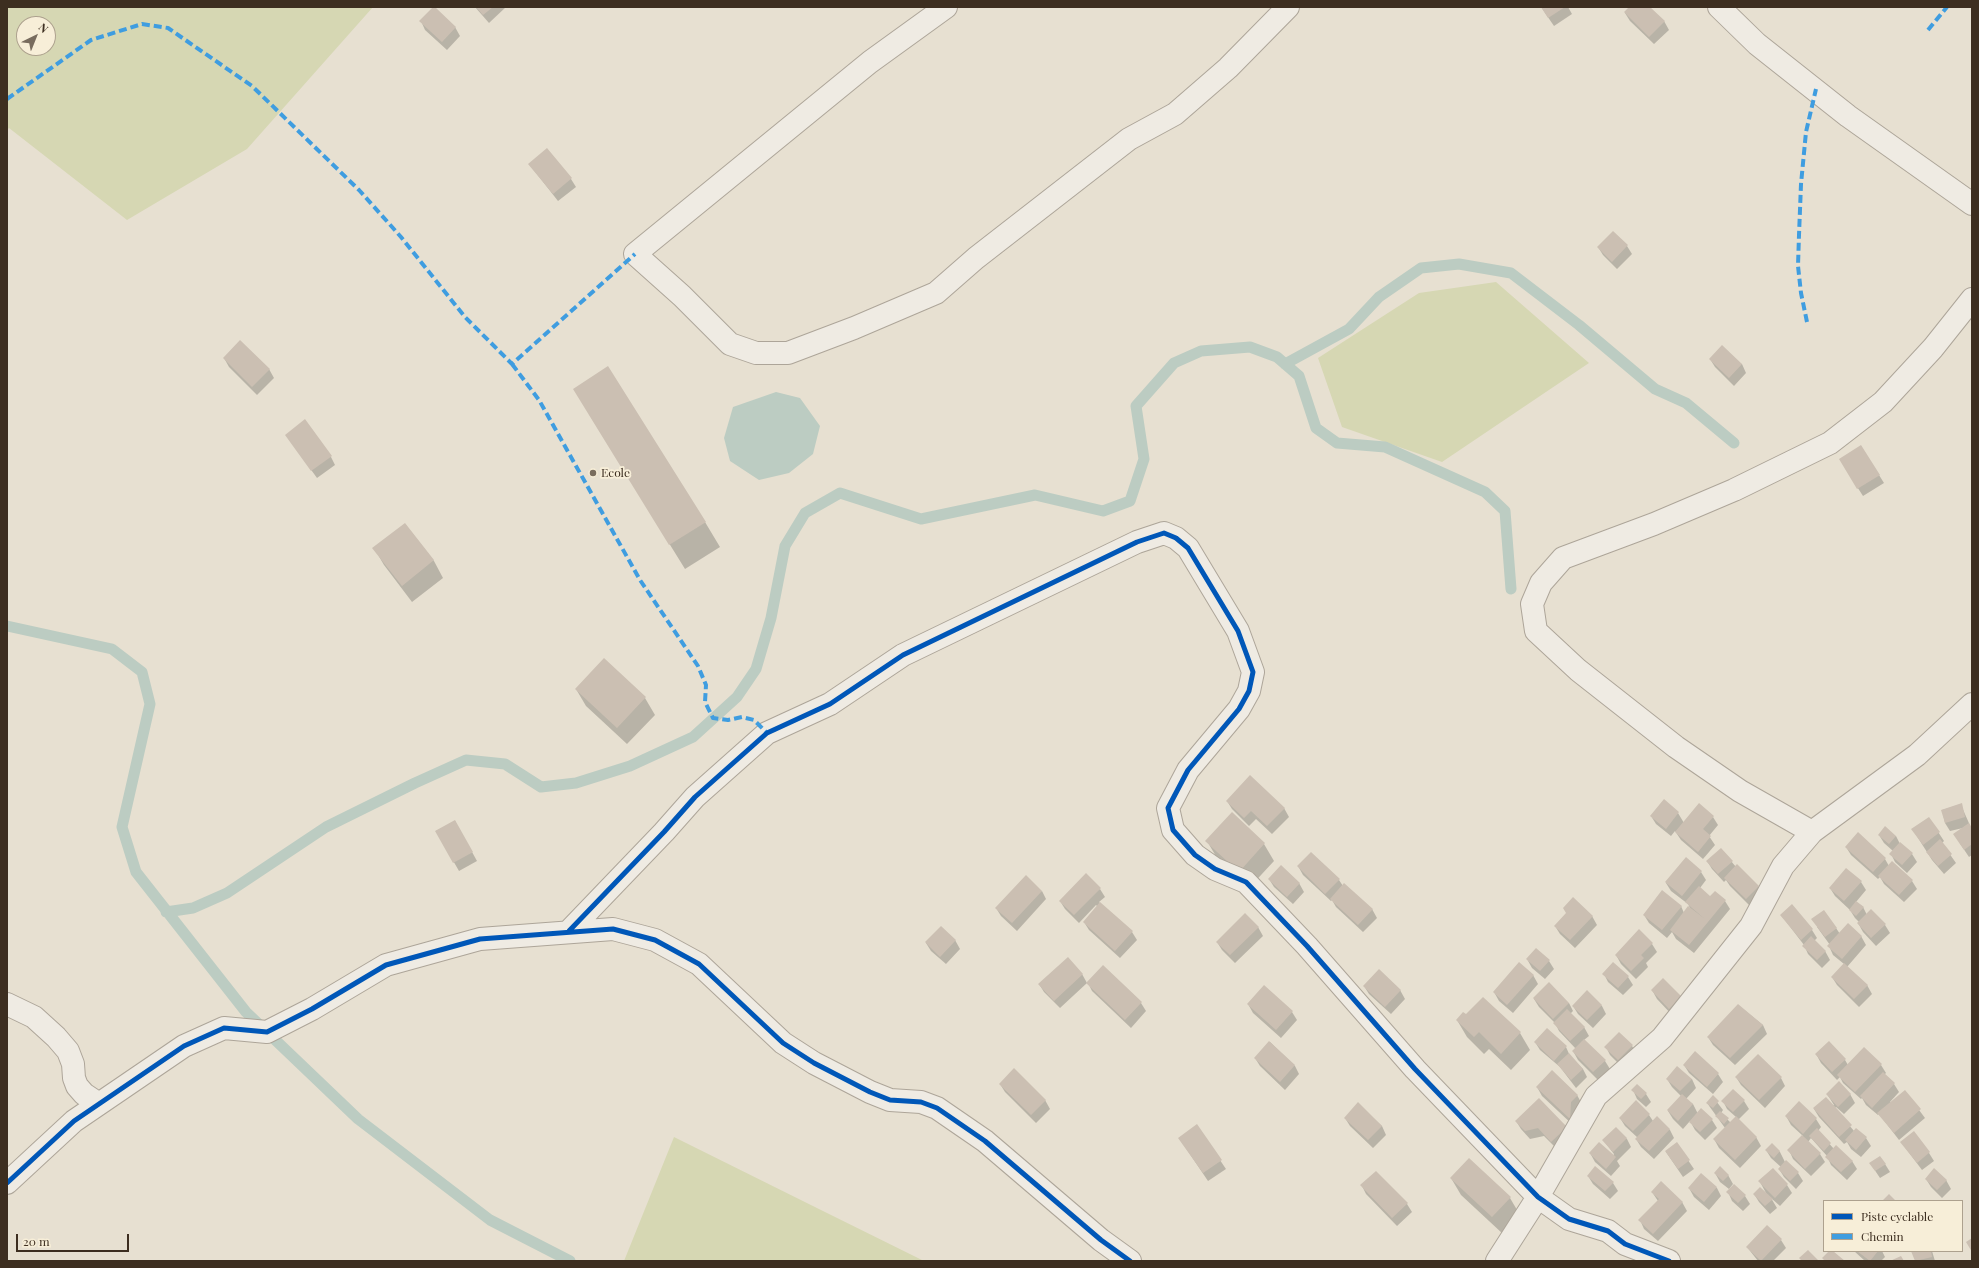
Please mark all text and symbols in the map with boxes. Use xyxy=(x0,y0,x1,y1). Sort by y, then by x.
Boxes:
north arrow xyxy=(16,16,56,56)
text: N xyxy=(36,19,52,36)
place label: Ecole xyxy=(601,466,630,480)
marker: Ecole xyxy=(588,468,598,478)
legend xyxy=(1823,1200,1963,1252)
text: Piste cyclable xyxy=(1861,1208,1933,1224)
scale bar xyxy=(18,1226,131,1252)
text: Chemin xyxy=(1861,1228,1904,1244)
text: 20 m xyxy=(23,1233,50,1249)

